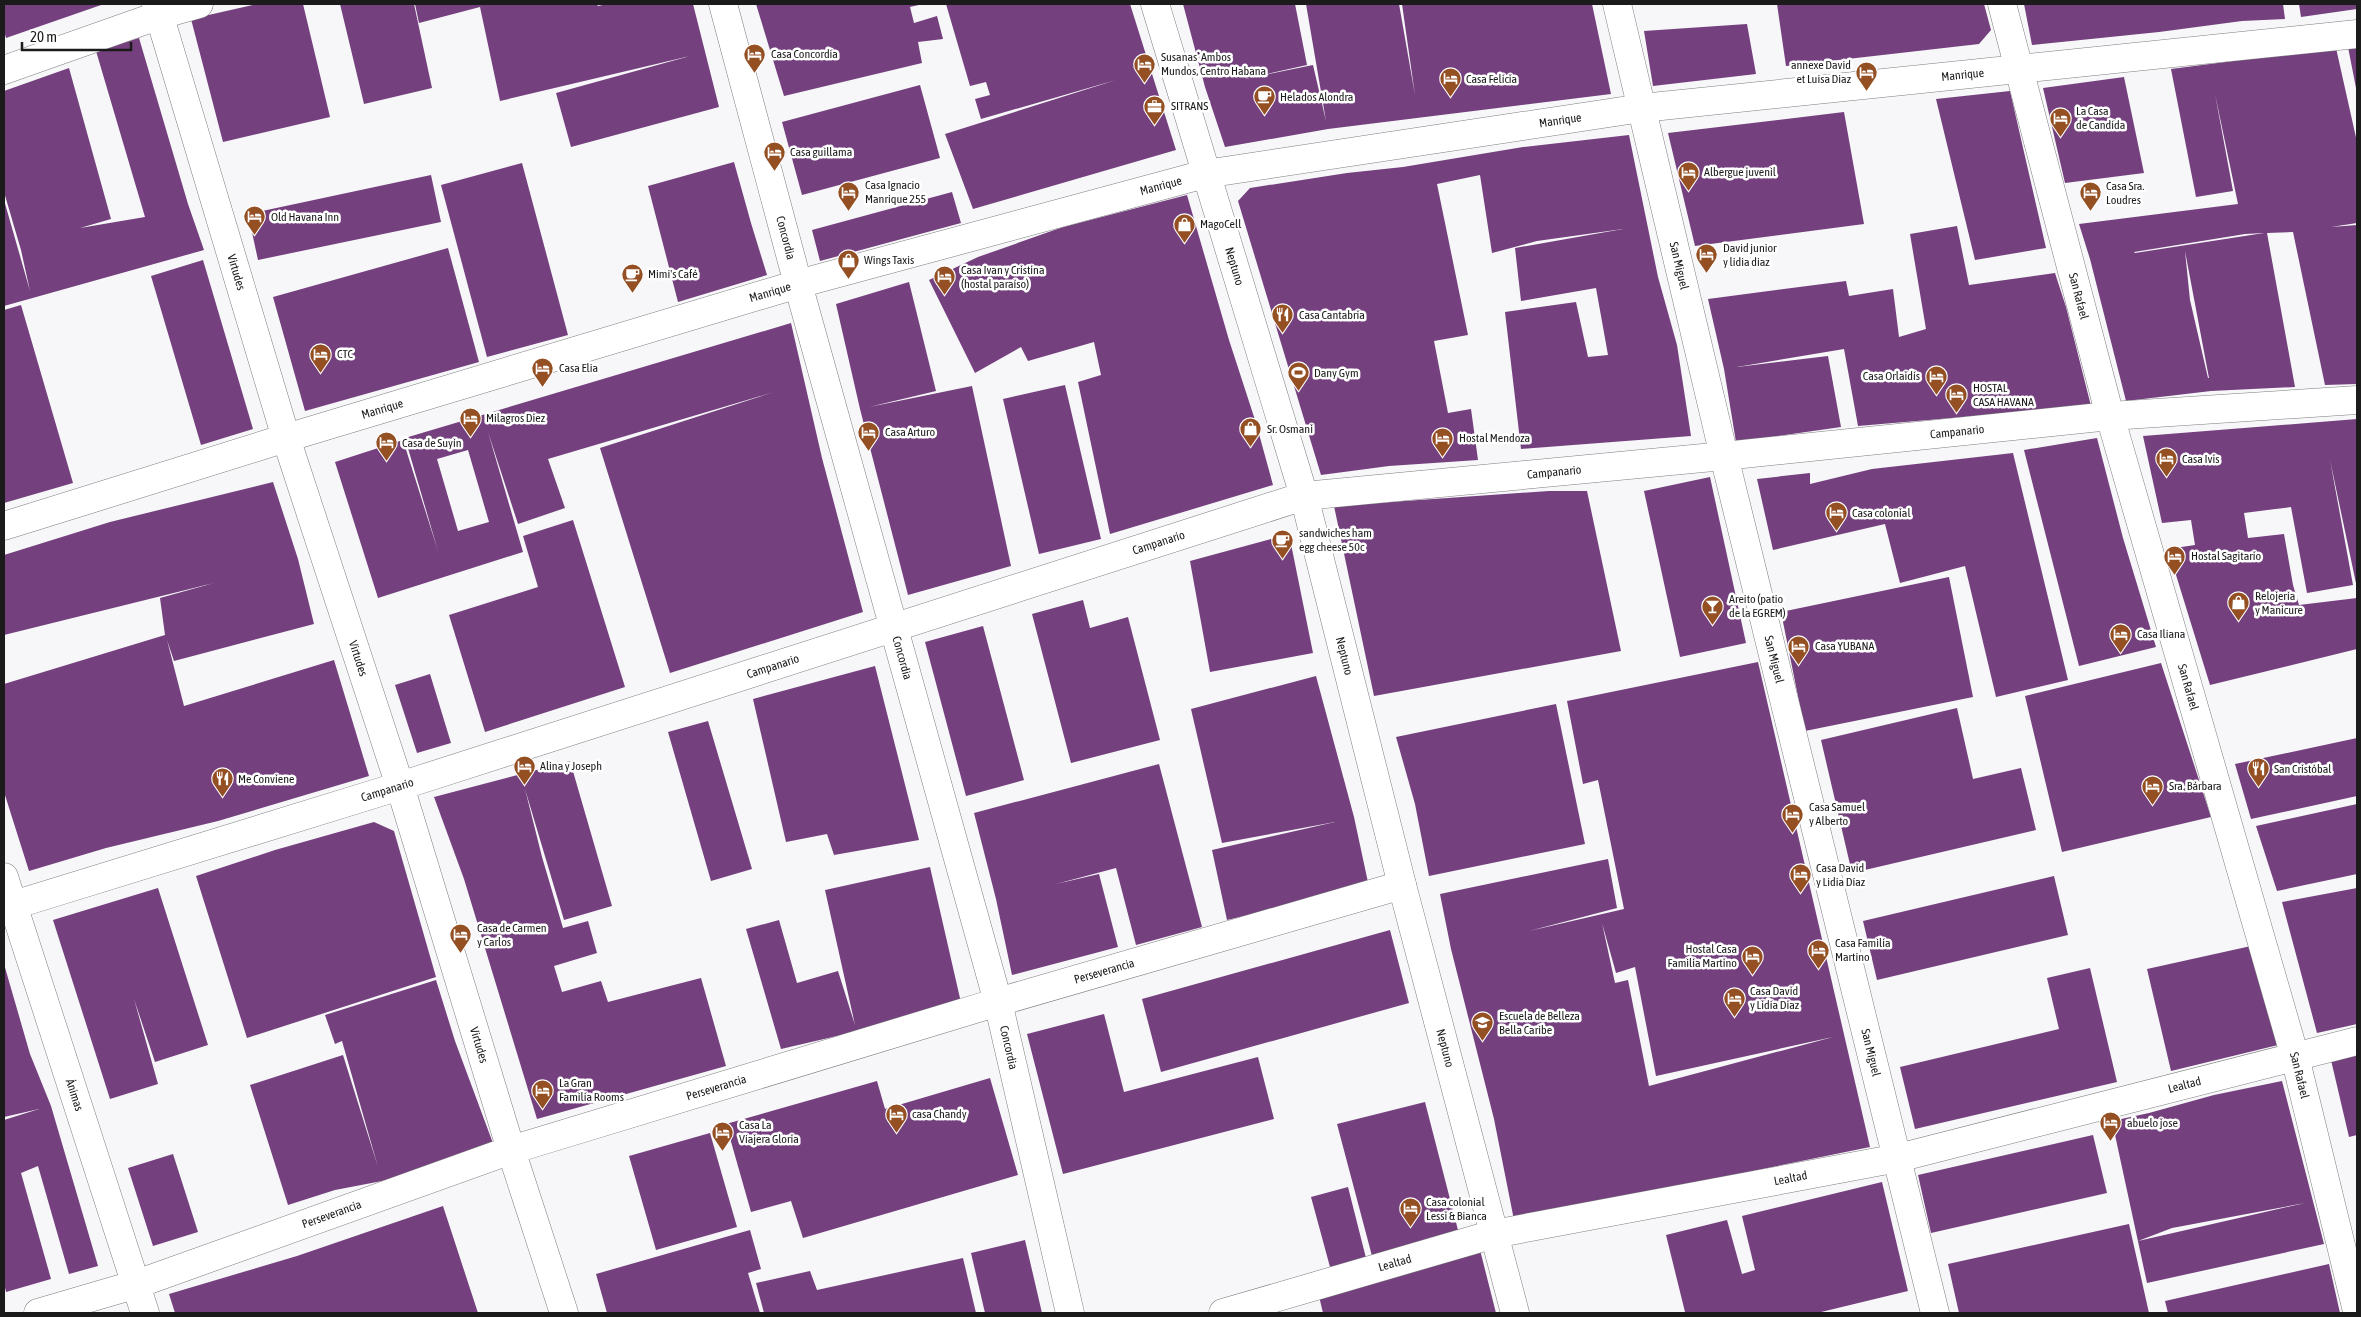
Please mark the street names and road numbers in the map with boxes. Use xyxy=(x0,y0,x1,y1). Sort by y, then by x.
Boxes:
street label: Manrique xyxy=(1941,66,1985,84)
street label: Manrique xyxy=(1538,110,1582,130)
street label: Manrique xyxy=(1138,174,1183,198)
street label: Concordia xyxy=(773,214,798,261)
street label: San Miguel xyxy=(1667,241,1692,292)
street label: Neptuno xyxy=(1222,246,1247,287)
street label: Virtudes xyxy=(224,253,248,292)
street label: San Rafael xyxy=(2066,271,2092,322)
street label: Manrique xyxy=(748,280,793,305)
street label: Manrique xyxy=(360,396,405,422)
street label: Campanario xyxy=(1929,422,1985,442)
street label: Campanario xyxy=(1526,463,1582,482)
street label: Campanario xyxy=(1131,528,1187,558)
street label: San Miguel xyxy=(1761,634,1787,685)
street label: Concordia xyxy=(889,635,915,681)
street label: Neptuno xyxy=(1333,635,1356,677)
street label: Virtudes xyxy=(346,639,371,678)
street label: Campanario xyxy=(745,651,801,681)
street label: San Rafael xyxy=(2175,662,2202,712)
street label: Campanario xyxy=(359,775,416,805)
street label: Perseverancia xyxy=(1072,956,1136,987)
street label: Concordia xyxy=(997,1024,1020,1071)
street label: Virtudes xyxy=(467,1025,491,1065)
street label: San Miguel xyxy=(1858,1027,1884,1079)
street label: Neptuno xyxy=(1433,1028,1457,1069)
street label: San Rafael xyxy=(2287,1051,2312,1101)
street label: Perseverancia xyxy=(685,1072,748,1103)
street label: Lealtad xyxy=(2166,1074,2203,1096)
street label: Ánimas xyxy=(63,1077,86,1113)
street label: Lealtad xyxy=(1773,1168,1808,1188)
street label: Perseverancia xyxy=(300,1197,363,1231)
street label: Lealtad xyxy=(1377,1251,1413,1274)

